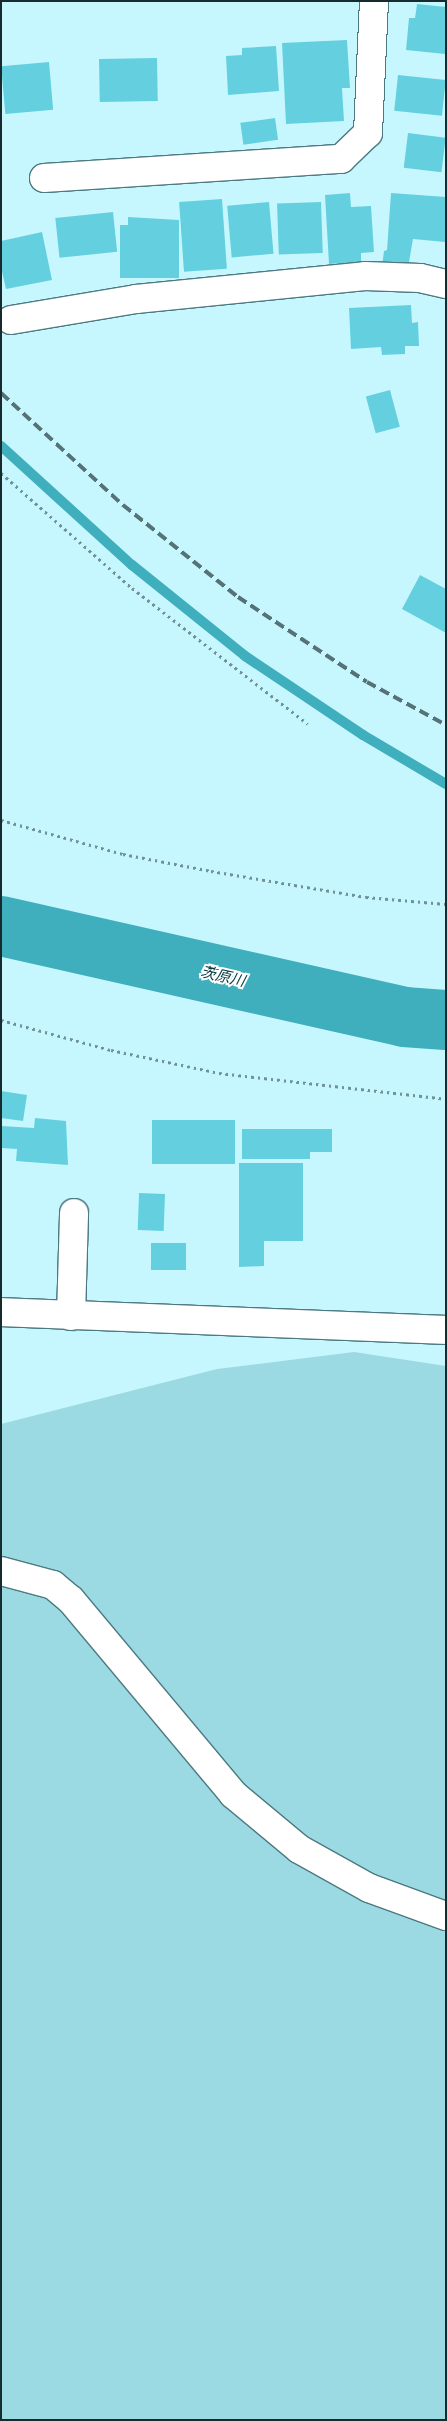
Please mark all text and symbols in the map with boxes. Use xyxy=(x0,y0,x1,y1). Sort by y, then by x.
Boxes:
water label: 茨原川 xyxy=(199,962,247,990)

